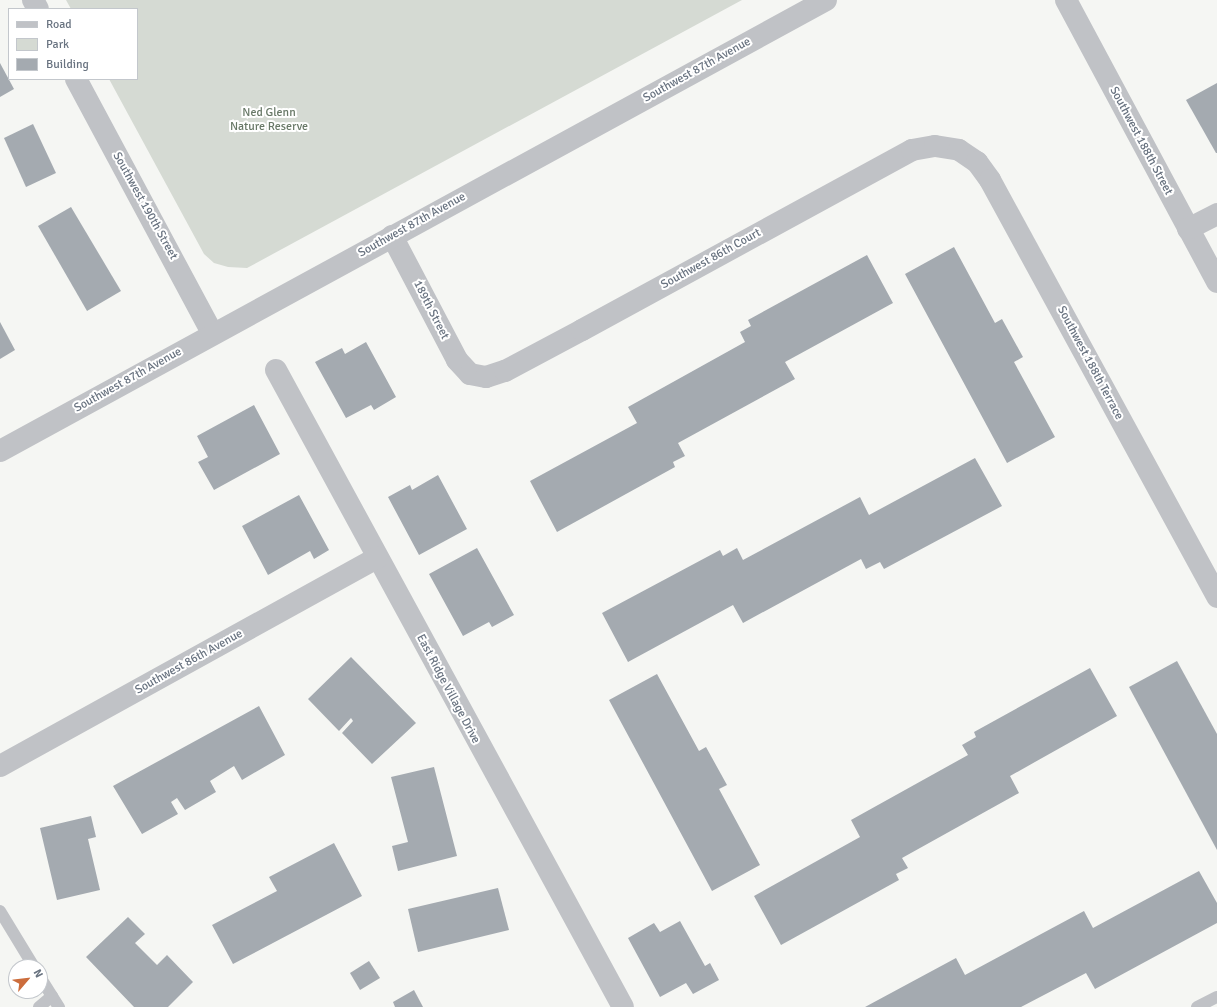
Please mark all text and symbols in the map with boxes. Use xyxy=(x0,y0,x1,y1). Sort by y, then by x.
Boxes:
legend xyxy=(8,8,138,80)
text: Road xyxy=(46,17,72,32)
street label: Southwest 87th Avenue xyxy=(641,34,753,106)
text: Park xyxy=(46,37,69,52)
text: Building xyxy=(46,57,89,72)
street label: Southwest 188th Street xyxy=(1106,84,1176,198)
park label: Ned Glenn Nature Reserve xyxy=(230,106,308,134)
street label: Southwest 190th Street xyxy=(109,150,181,262)
street label: Southwest 87th Avenue xyxy=(356,189,468,261)
street label: Southwest 86th Court xyxy=(659,226,763,292)
street label: 189th Street xyxy=(410,278,452,342)
street label: Southwest 188th Terrace xyxy=(1054,304,1126,422)
street label: Southwest 87th Avenue xyxy=(72,344,184,416)
street label: Southwest 86th Avenue xyxy=(133,626,245,698)
street label: East Ridge Village Drive xyxy=(413,632,483,746)
north arrow xyxy=(8,959,48,999)
text: N xyxy=(31,967,46,980)

